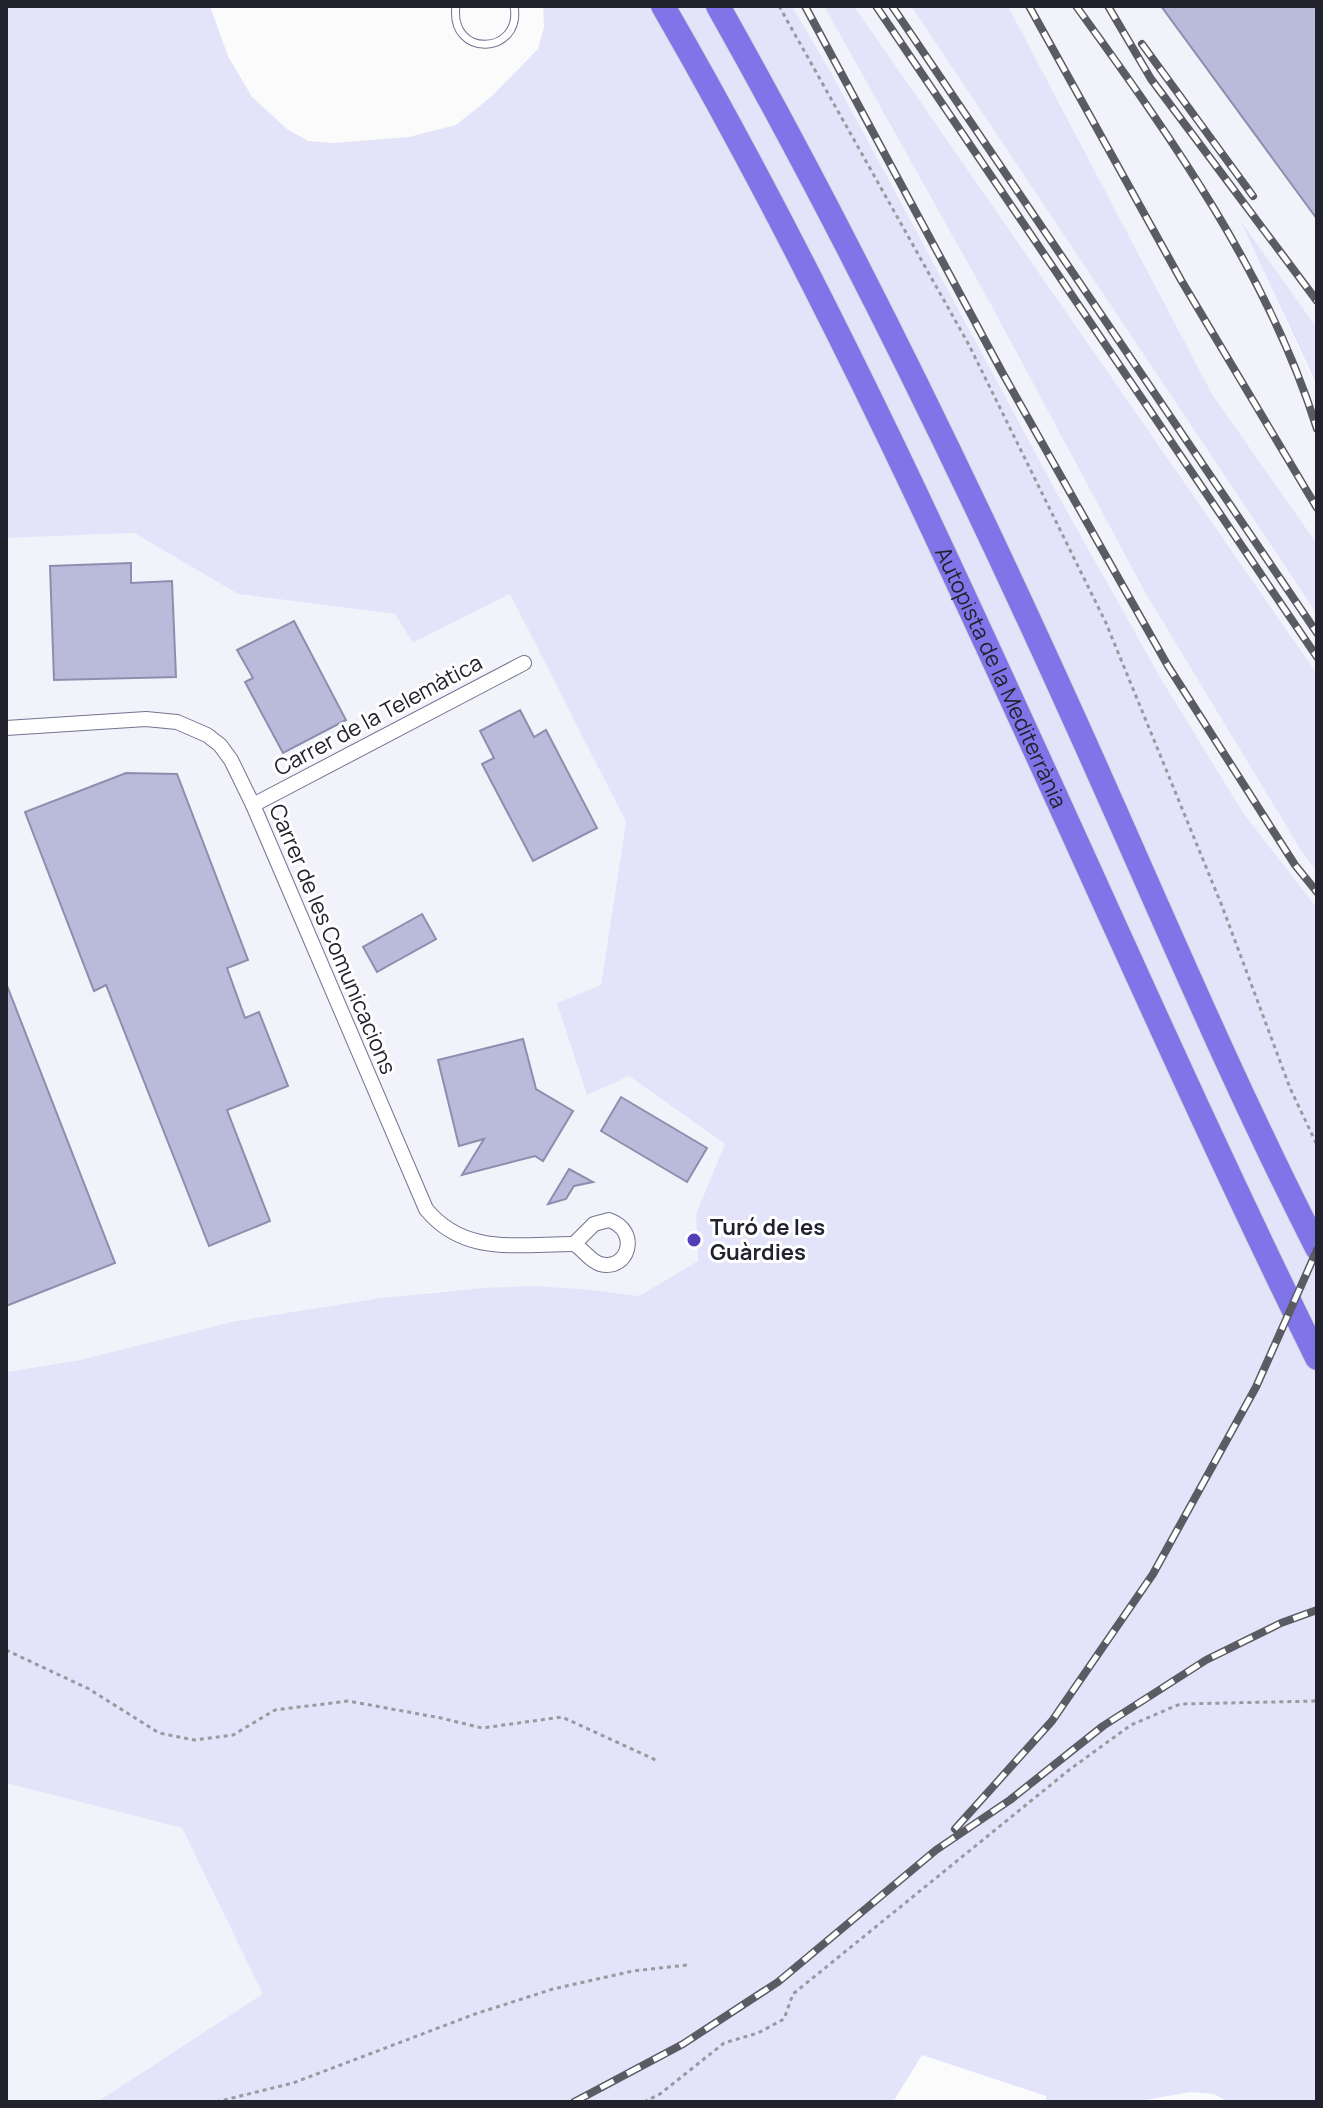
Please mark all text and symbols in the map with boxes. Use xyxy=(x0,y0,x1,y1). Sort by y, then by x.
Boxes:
street label: Autopista de la Mediterrània xyxy=(928,542,1074,813)
street label: Carrer de la Telemàtica xyxy=(269,647,487,783)
street label: Carrer de les Comunicacions xyxy=(262,799,404,1079)
place label: Turó de les Guàrdies xyxy=(710,1212,825,1267)
marker: Turó de les Guàrdies xyxy=(685,1231,703,1249)

